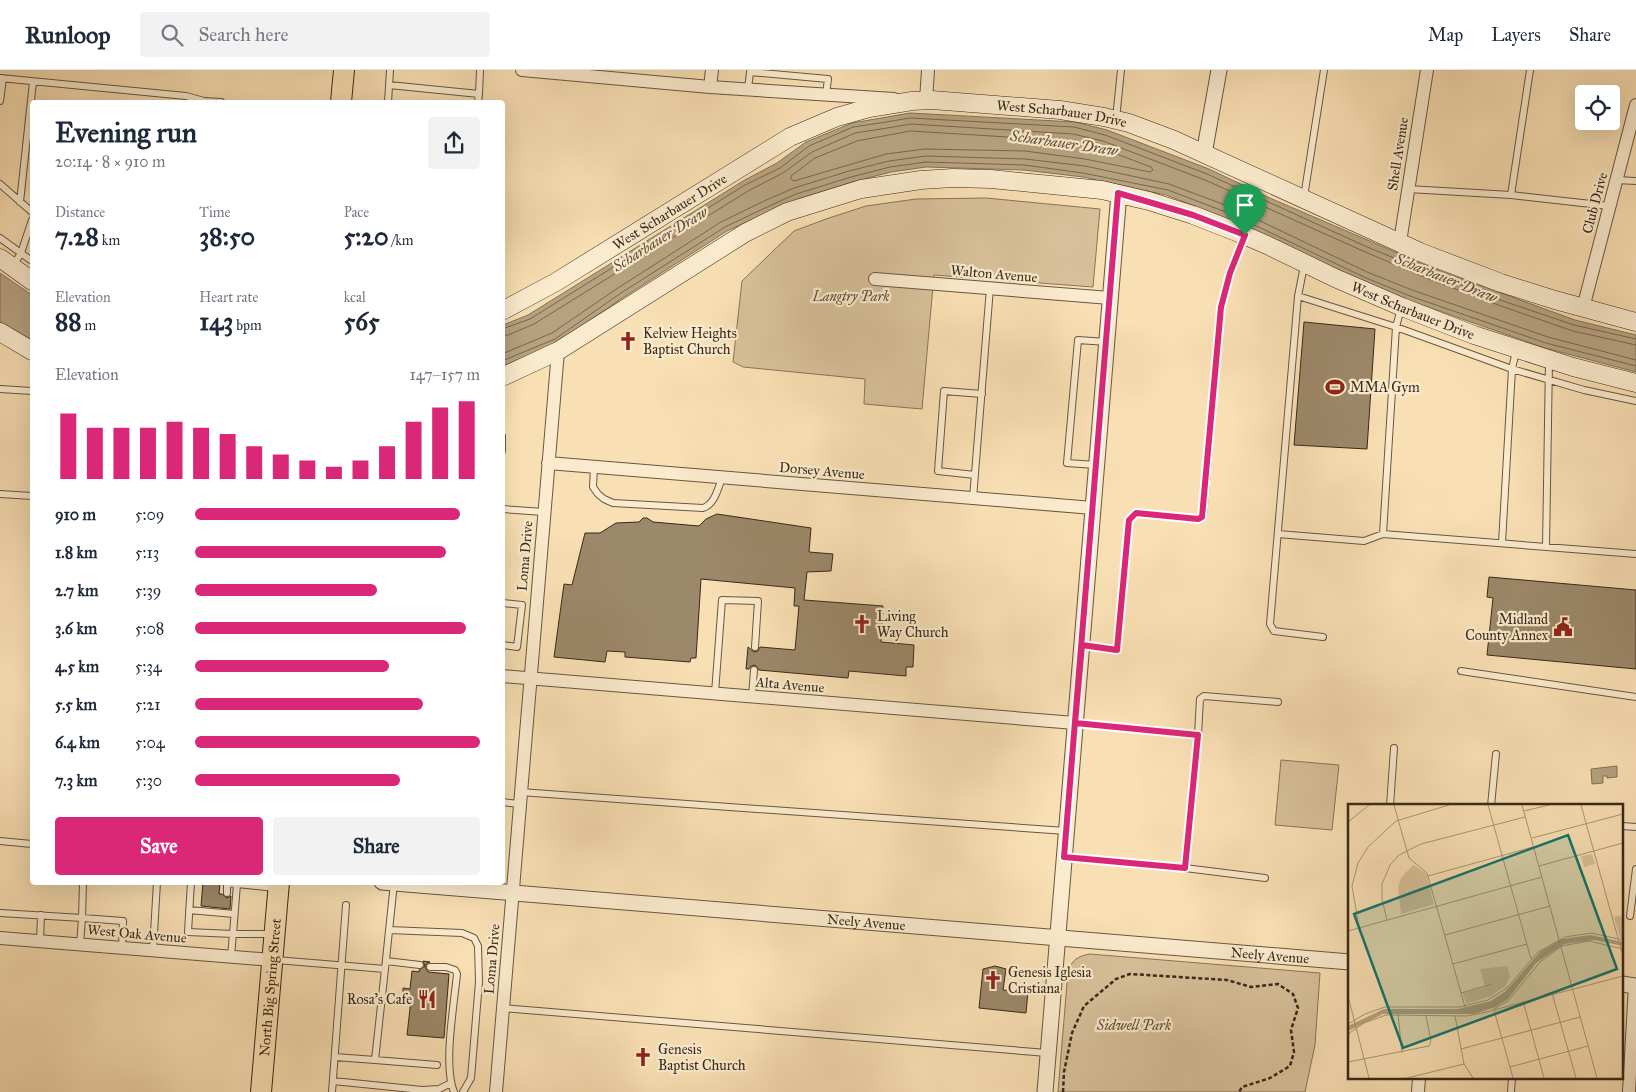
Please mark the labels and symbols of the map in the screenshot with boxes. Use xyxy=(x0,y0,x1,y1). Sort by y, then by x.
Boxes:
street label: West Scharbauer Drive xyxy=(996,97,1129,131)
street label: Shell Avenue xyxy=(1384,116,1412,192)
water label: Scharbauer Draw xyxy=(1008,126,1120,160)
street label: West Scharbauer Drive xyxy=(609,170,730,253)
street label: Club Drive xyxy=(1579,170,1611,236)
pin xyxy=(1224,184,1266,235)
water label: Scharbauer Draw xyxy=(608,202,712,276)
water label: Scharbauer Draw xyxy=(1391,249,1501,307)
street label: Walton Avenue xyxy=(950,262,1038,286)
street label: West Scharbauer Drive xyxy=(1349,278,1477,343)
park label: Langtry Park xyxy=(811,288,890,305)
place label: Kelview Heights Baptist Church xyxy=(643,325,737,358)
church icon: Kelview Heights Baptist Church xyxy=(617,330,639,352)
sports icon: MMA Gym xyxy=(1324,376,1346,398)
place label: MMA Gym xyxy=(1350,379,1420,396)
street label: Dorsey Avenue xyxy=(778,459,866,483)
street label: Loma Drive xyxy=(513,520,537,592)
place label: Living Way Church xyxy=(877,608,949,641)
place label: Midland County Annex xyxy=(1465,611,1549,644)
church icon: Living Way Church xyxy=(851,613,873,635)
public building icon: Midland County Annex xyxy=(1552,616,1574,638)
street label: Alta Avenue xyxy=(754,673,825,696)
inset map xyxy=(1348,804,1624,1080)
street label: Neely Avenue xyxy=(827,910,906,934)
street label: North Big Spring Street xyxy=(256,918,284,1057)
street label: West Oak Avenue xyxy=(87,921,188,947)
street label: Loma Drive xyxy=(480,923,504,995)
street label: Neely Avenue xyxy=(1230,944,1310,967)
place label: Genesis Iglesia Cristiana xyxy=(1008,964,1091,997)
church icon: Genesis Iglesia Cristiana xyxy=(982,969,1004,991)
restaurant icon: Rosa's Cafe xyxy=(416,988,438,1010)
place label: Rosa's Cafe xyxy=(347,991,412,1008)
park label: Sidwell Park xyxy=(1096,1017,1172,1034)
place label: Genesis Baptist Church xyxy=(658,1041,746,1074)
church icon: Genesis Baptist Church xyxy=(632,1046,654,1068)

